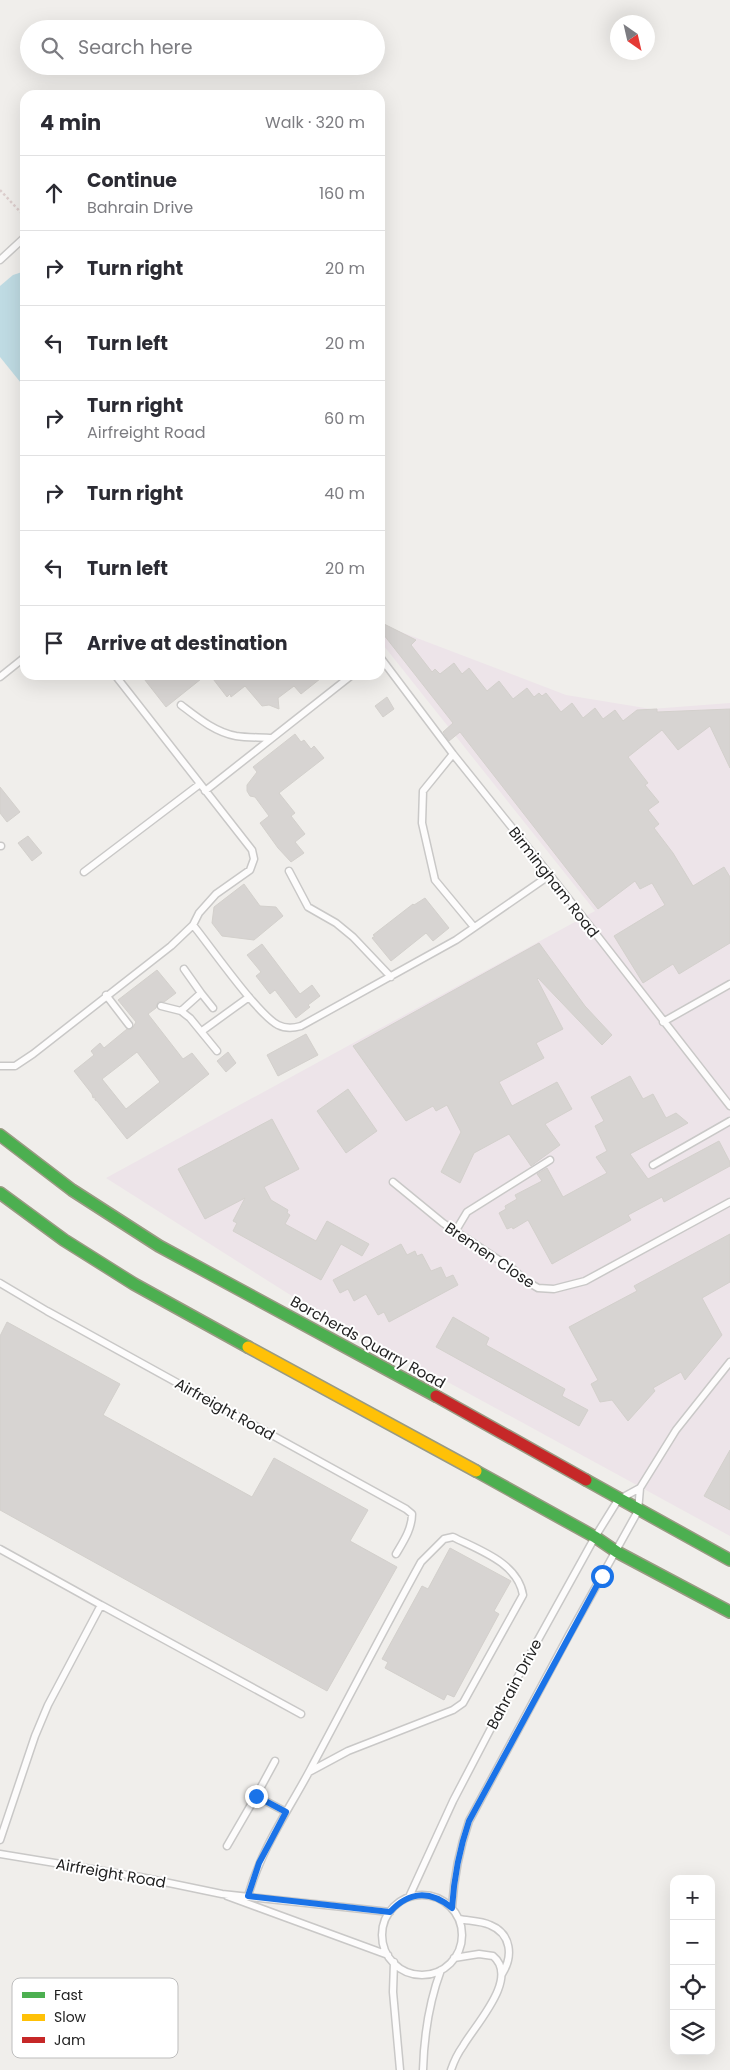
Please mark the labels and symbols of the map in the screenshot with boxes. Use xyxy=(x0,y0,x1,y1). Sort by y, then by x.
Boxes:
north arrow xyxy=(610,15,655,60)
street label: Birmingham Road xyxy=(504,822,604,942)
street label: Bremen Close xyxy=(441,1217,539,1293)
street label: Borcherds Quarry Road xyxy=(287,1291,449,1393)
street label: Airfreight Road xyxy=(171,1373,279,1445)
route start xyxy=(591,1565,614,1588)
street label: Bahrain Drive xyxy=(481,1635,547,1733)
route end xyxy=(245,1785,268,1808)
street label: Airfreight Road xyxy=(54,1853,168,1893)
legend xyxy=(12,1978,178,2058)
text: Fast xyxy=(54,1985,83,2005)
text: Slow xyxy=(54,2007,87,2027)
text: Jam xyxy=(54,2030,85,2050)

